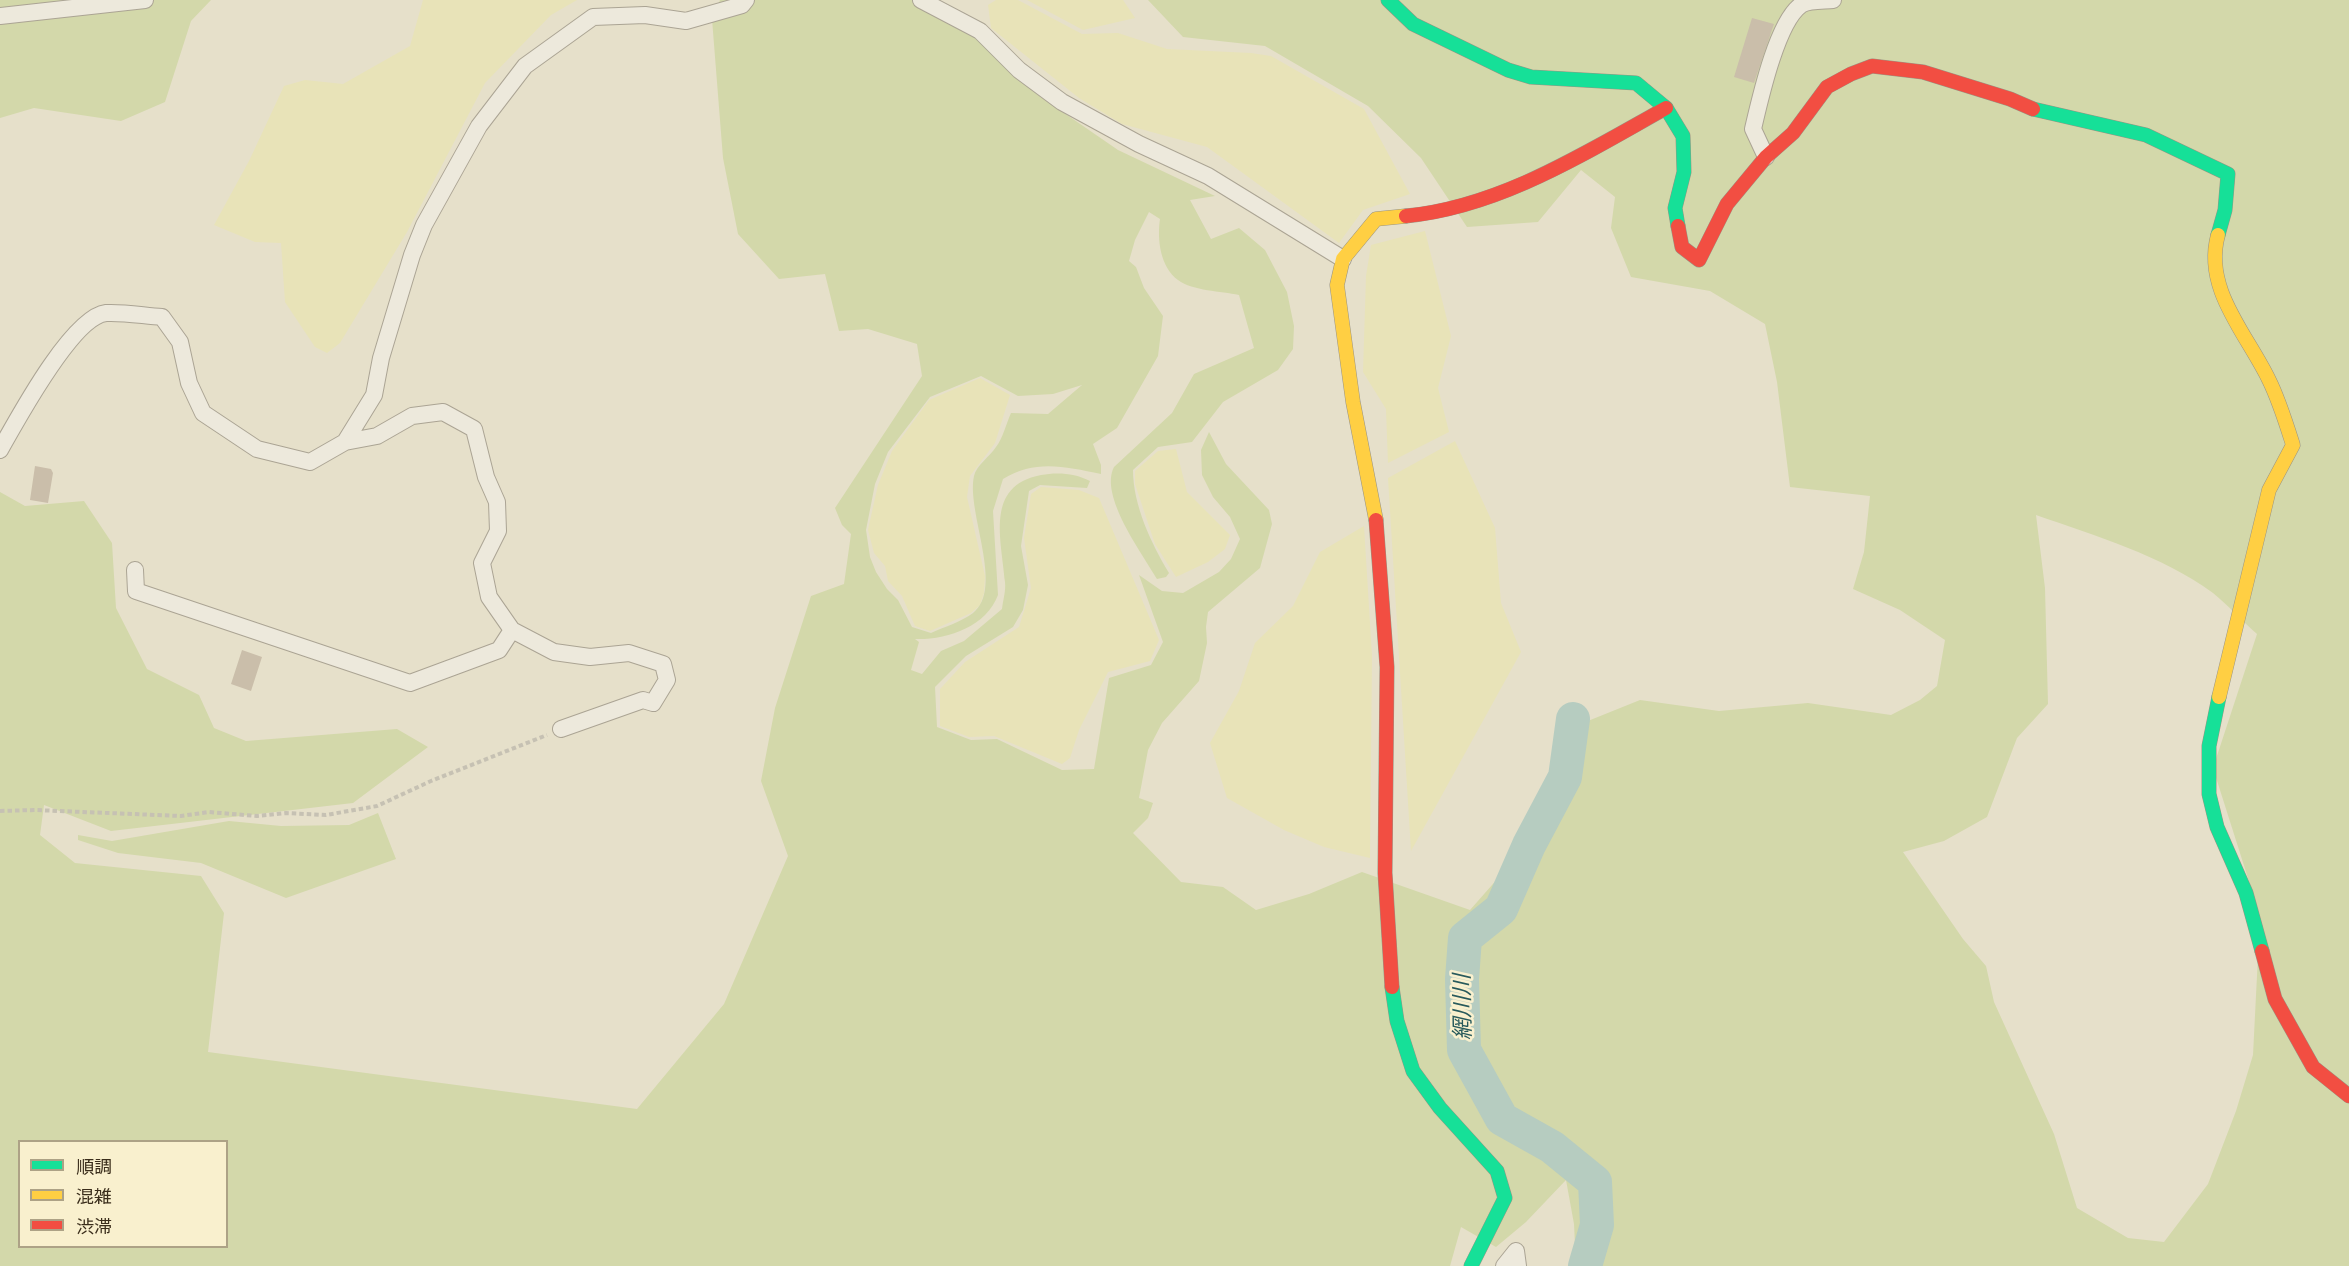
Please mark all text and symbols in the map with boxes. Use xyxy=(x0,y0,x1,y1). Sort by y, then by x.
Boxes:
water label: 網川川 xyxy=(1450,974,1478,1040)
legend xyxy=(18,1140,228,1248)
text: 順調 xyxy=(76,1154,112,1179)
text: 混雑 xyxy=(76,1184,112,1209)
text: 渋滞 xyxy=(76,1214,112,1239)

